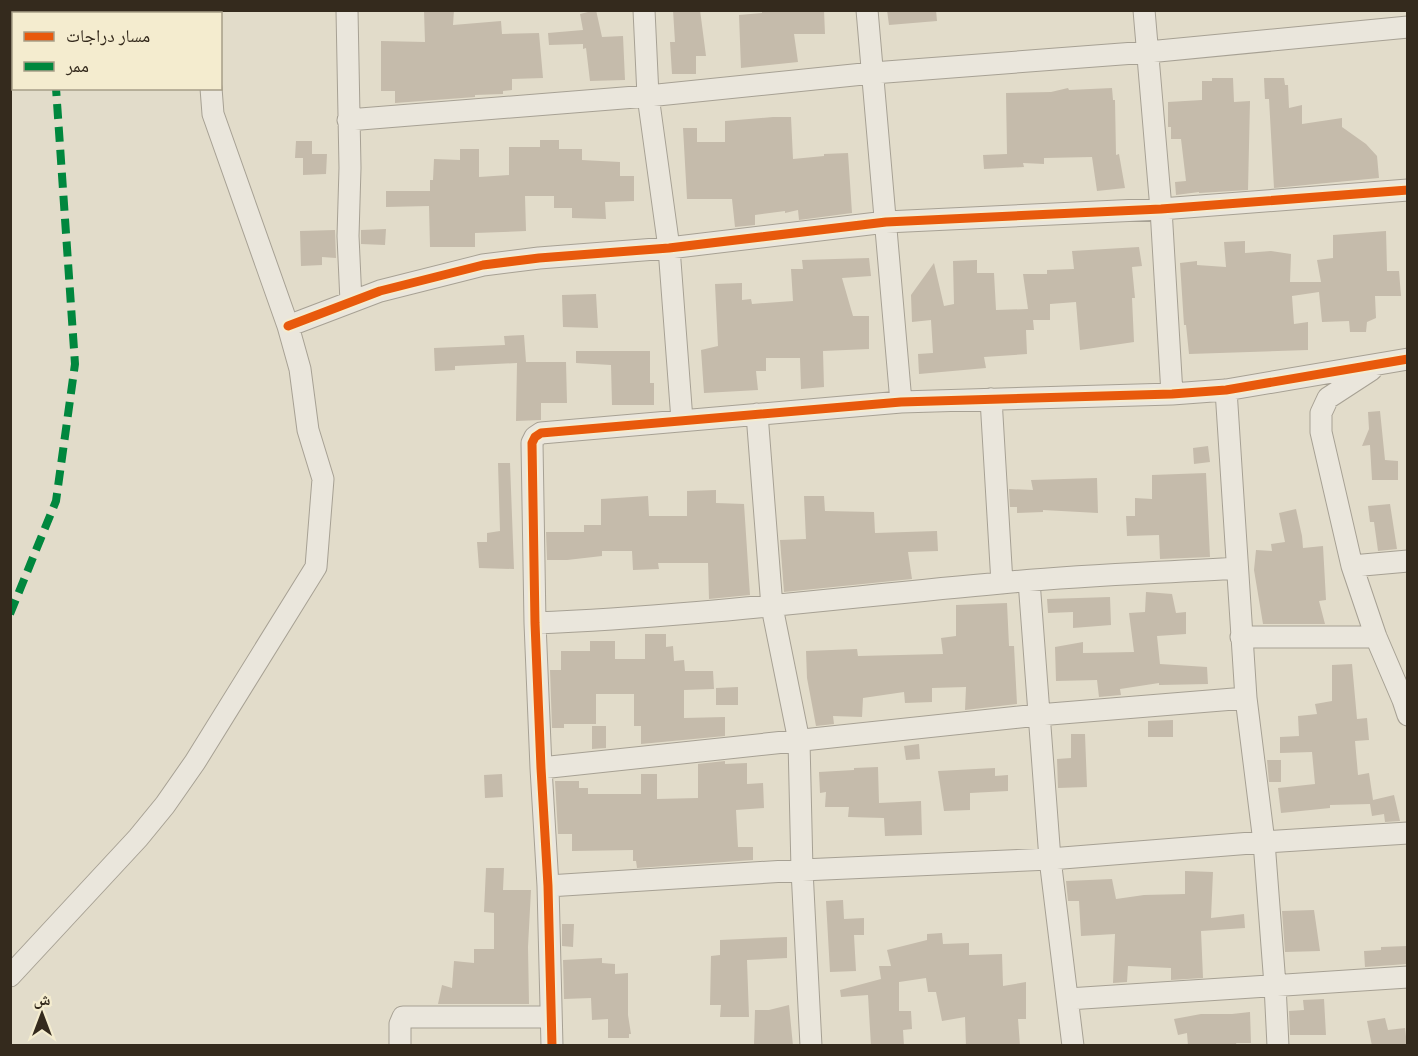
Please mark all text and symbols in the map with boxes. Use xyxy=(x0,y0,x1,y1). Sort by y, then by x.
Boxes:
legend xyxy=(12,12,222,90)
text: مسار دراجات xyxy=(66,25,150,47)
text: ممر xyxy=(65,55,89,77)
north arrow xyxy=(12,984,72,1044)
text: ش xyxy=(34,990,51,1009)

